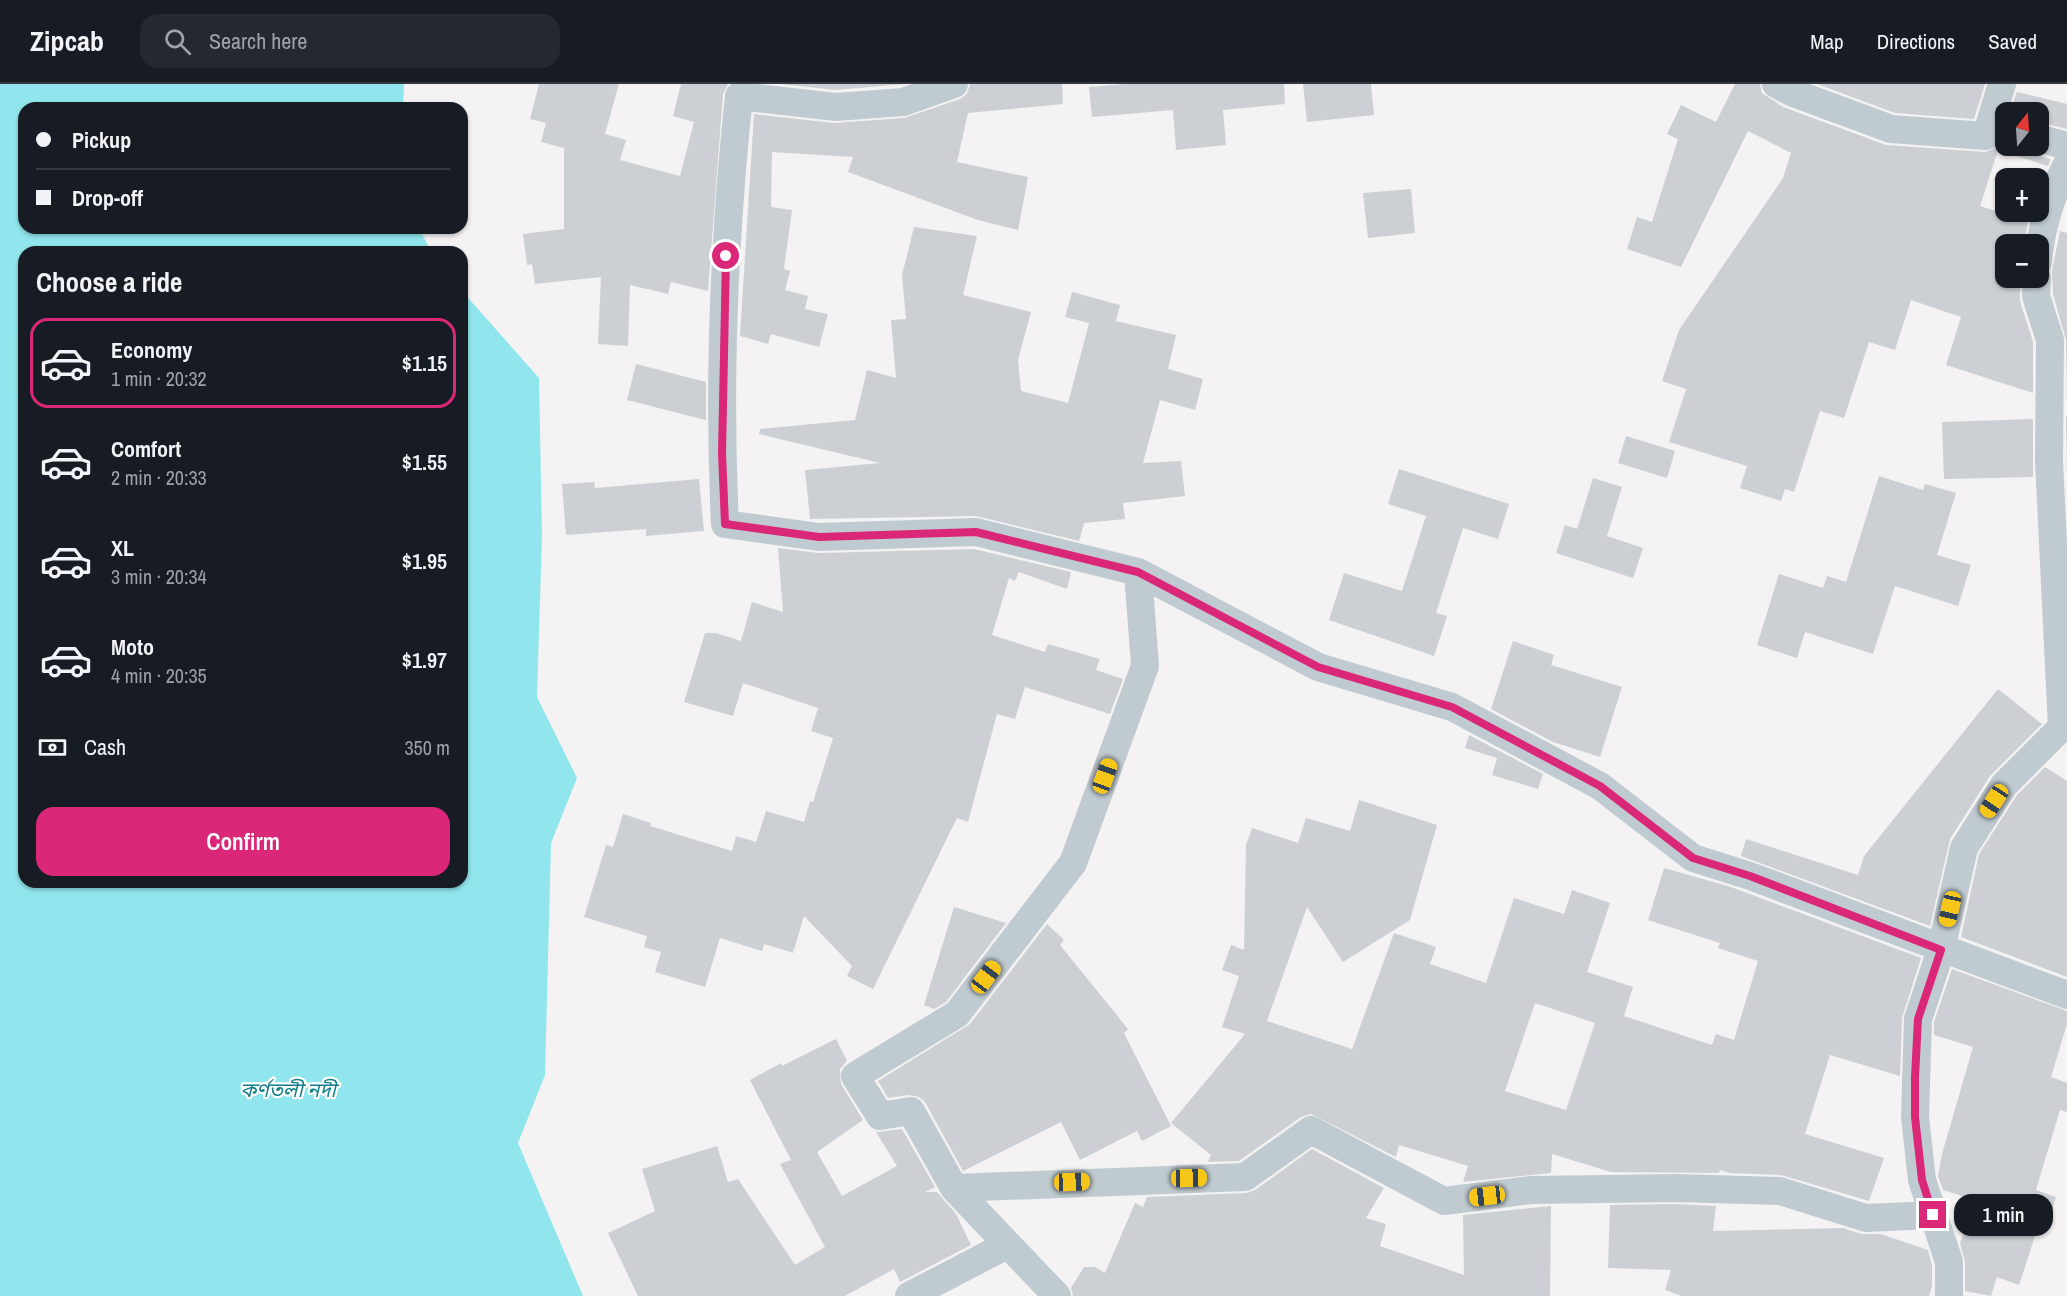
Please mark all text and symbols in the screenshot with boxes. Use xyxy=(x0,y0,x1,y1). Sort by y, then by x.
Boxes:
search box xyxy=(140,14,560,68)
text: Zipcab xyxy=(30,22,104,60)
icon: search xyxy=(161,25,194,58)
text: Search here xyxy=(209,26,307,56)
text: Map xyxy=(1810,27,1844,56)
text: Directions xyxy=(1877,27,1955,56)
text: Saved xyxy=(1988,27,2037,56)
north arrow xyxy=(1995,102,2049,156)
map controls xyxy=(1995,102,2049,288)
text: Pickup xyxy=(72,125,131,155)
button: + xyxy=(1995,168,2049,222)
text: Drop-off xyxy=(72,183,143,213)
button: − xyxy=(1995,234,2049,288)
route start xyxy=(712,242,739,269)
text: Choose a ride xyxy=(36,264,182,300)
text: Economy xyxy=(111,335,192,365)
icon: car xyxy=(39,336,93,390)
text: $1.15 xyxy=(402,348,447,378)
text: 1 min · 20:32 xyxy=(111,365,207,392)
text: Comfort xyxy=(111,434,181,464)
icon: car xyxy=(39,435,93,489)
text: $1.55 xyxy=(402,447,447,477)
text: 2 min · 20:33 xyxy=(111,464,207,491)
text: XL xyxy=(111,533,134,563)
icon: car xyxy=(39,534,93,588)
text: $1.95 xyxy=(402,546,447,576)
text: 3 min · 20:34 xyxy=(111,563,207,590)
text: Moto xyxy=(111,632,154,662)
icon: car xyxy=(39,633,93,687)
text: $1.97 xyxy=(402,645,447,675)
text: 4 min · 20:35 xyxy=(111,662,207,689)
icon: cash xyxy=(36,731,69,764)
text: Cash xyxy=(84,732,126,762)
text: 350 m xyxy=(404,734,450,761)
car xyxy=(1090,756,1120,796)
car xyxy=(1977,781,2011,821)
button: Confirm xyxy=(36,807,450,876)
car xyxy=(1937,889,1963,929)
car xyxy=(968,957,1004,997)
water label: কর্ণতলী নদী xyxy=(240,1076,339,1103)
car xyxy=(1171,1169,1207,1187)
car xyxy=(1054,1172,1090,1192)
car xyxy=(1468,1185,1506,1207)
callout: 1 min xyxy=(1954,1194,2053,1236)
route end xyxy=(1919,1201,1946,1228)
text: 1 min xyxy=(1982,1201,2025,1228)

